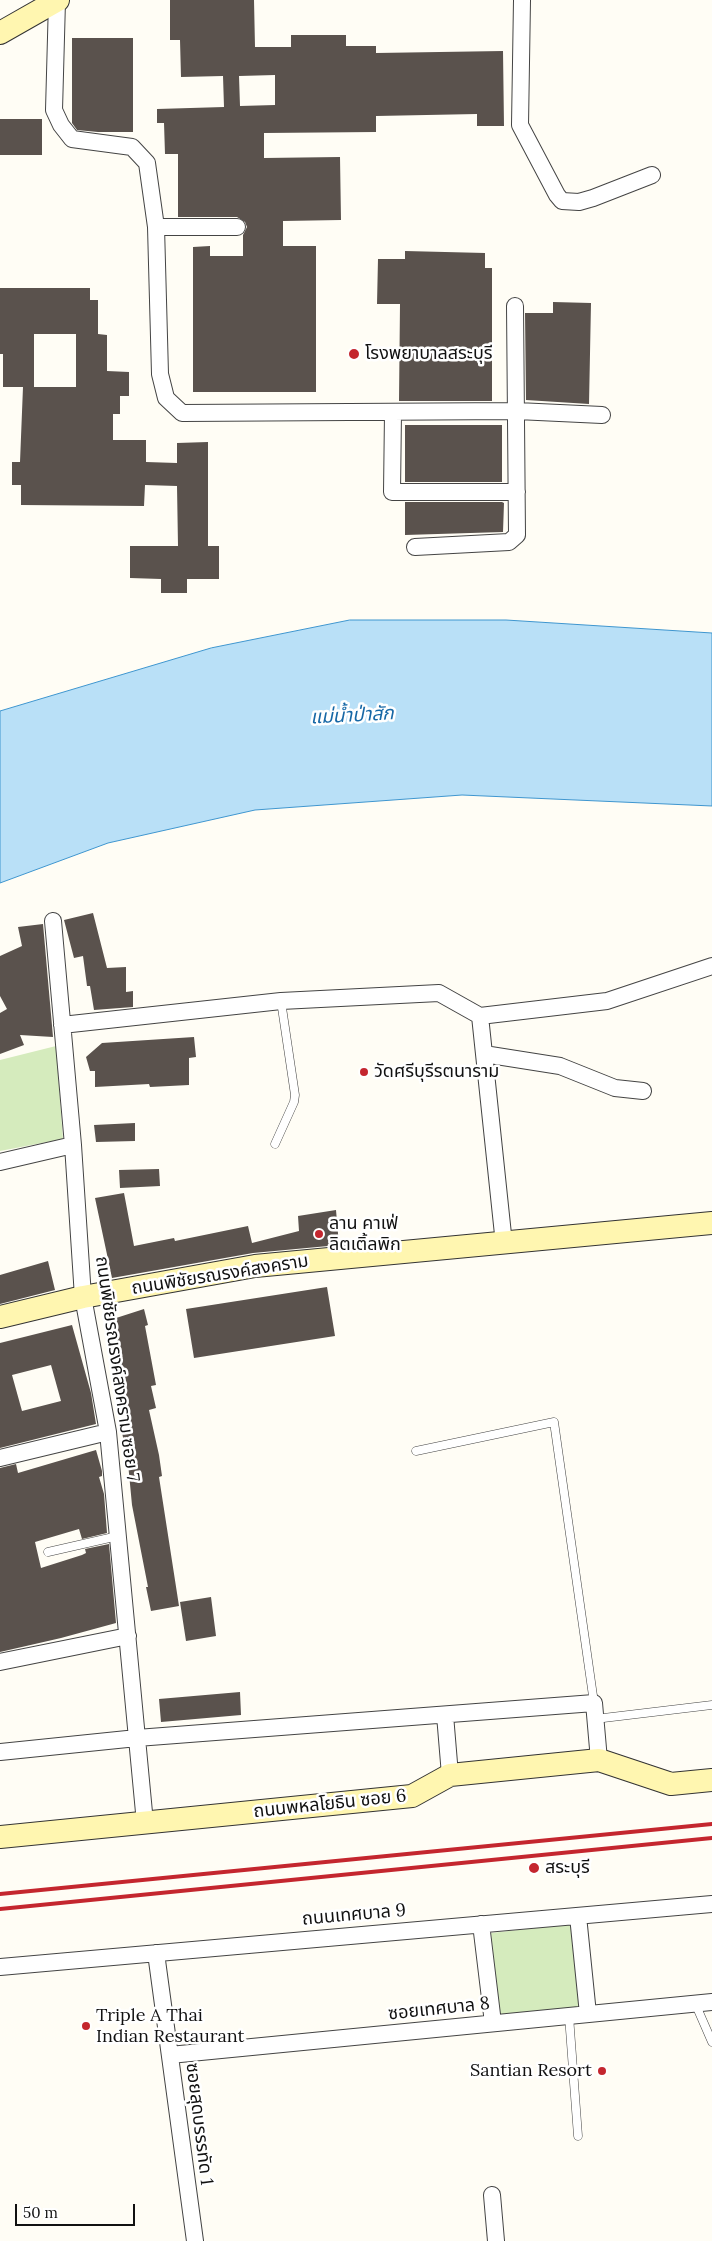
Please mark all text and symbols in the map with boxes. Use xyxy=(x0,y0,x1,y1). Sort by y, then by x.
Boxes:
place label: โรงพยาบาลสระบุรี xyxy=(365,343,493,365)
marker: โรงพยาบาลสระบุรี xyxy=(347,347,361,361)
water label: แม่น้ำป่าสัก xyxy=(310,702,394,730)
place label: วัดศรีบุรีรตนาราม xyxy=(374,1061,499,1083)
marker: วัดศรีบุรีรตนาราม xyxy=(358,1066,370,1078)
place label: ลาน คาเฟ่ ลิตเติ้ลพิก xyxy=(329,1213,401,1256)
marker: ลาน คาเฟ่ ลิตเติ้ลพิก xyxy=(313,1228,325,1240)
street label: ถนนพิชัยรณรงค์สงคราม xyxy=(130,1250,310,1300)
street label: ถนนพิชัยรณรงค์สงคราม ซอย 7 xyxy=(90,1255,144,1483)
street label: ถนนพหลโยธิน ซอย 6 xyxy=(252,1785,408,1823)
place label: สระบุรี xyxy=(545,1857,590,1879)
marker: สระบุรี xyxy=(527,1861,541,1875)
street label: ถนนเทศบาล 9 xyxy=(301,1900,407,1930)
street label: ซอยเทศบาล 8 xyxy=(387,1993,491,2025)
place label: Triple A Thai Indian Restaurant xyxy=(96,2005,244,2048)
marker: Triple A Thai Indian Restaurant xyxy=(80,2020,92,2032)
place label: Santian Resort xyxy=(470,2060,592,2082)
street label: ซอยสุดบรรรทัด 1 xyxy=(181,2062,217,2186)
marker: Santian Resort xyxy=(596,2065,608,2077)
scale bar xyxy=(18,2194,138,2226)
text: 50 m xyxy=(23,2203,58,2222)

